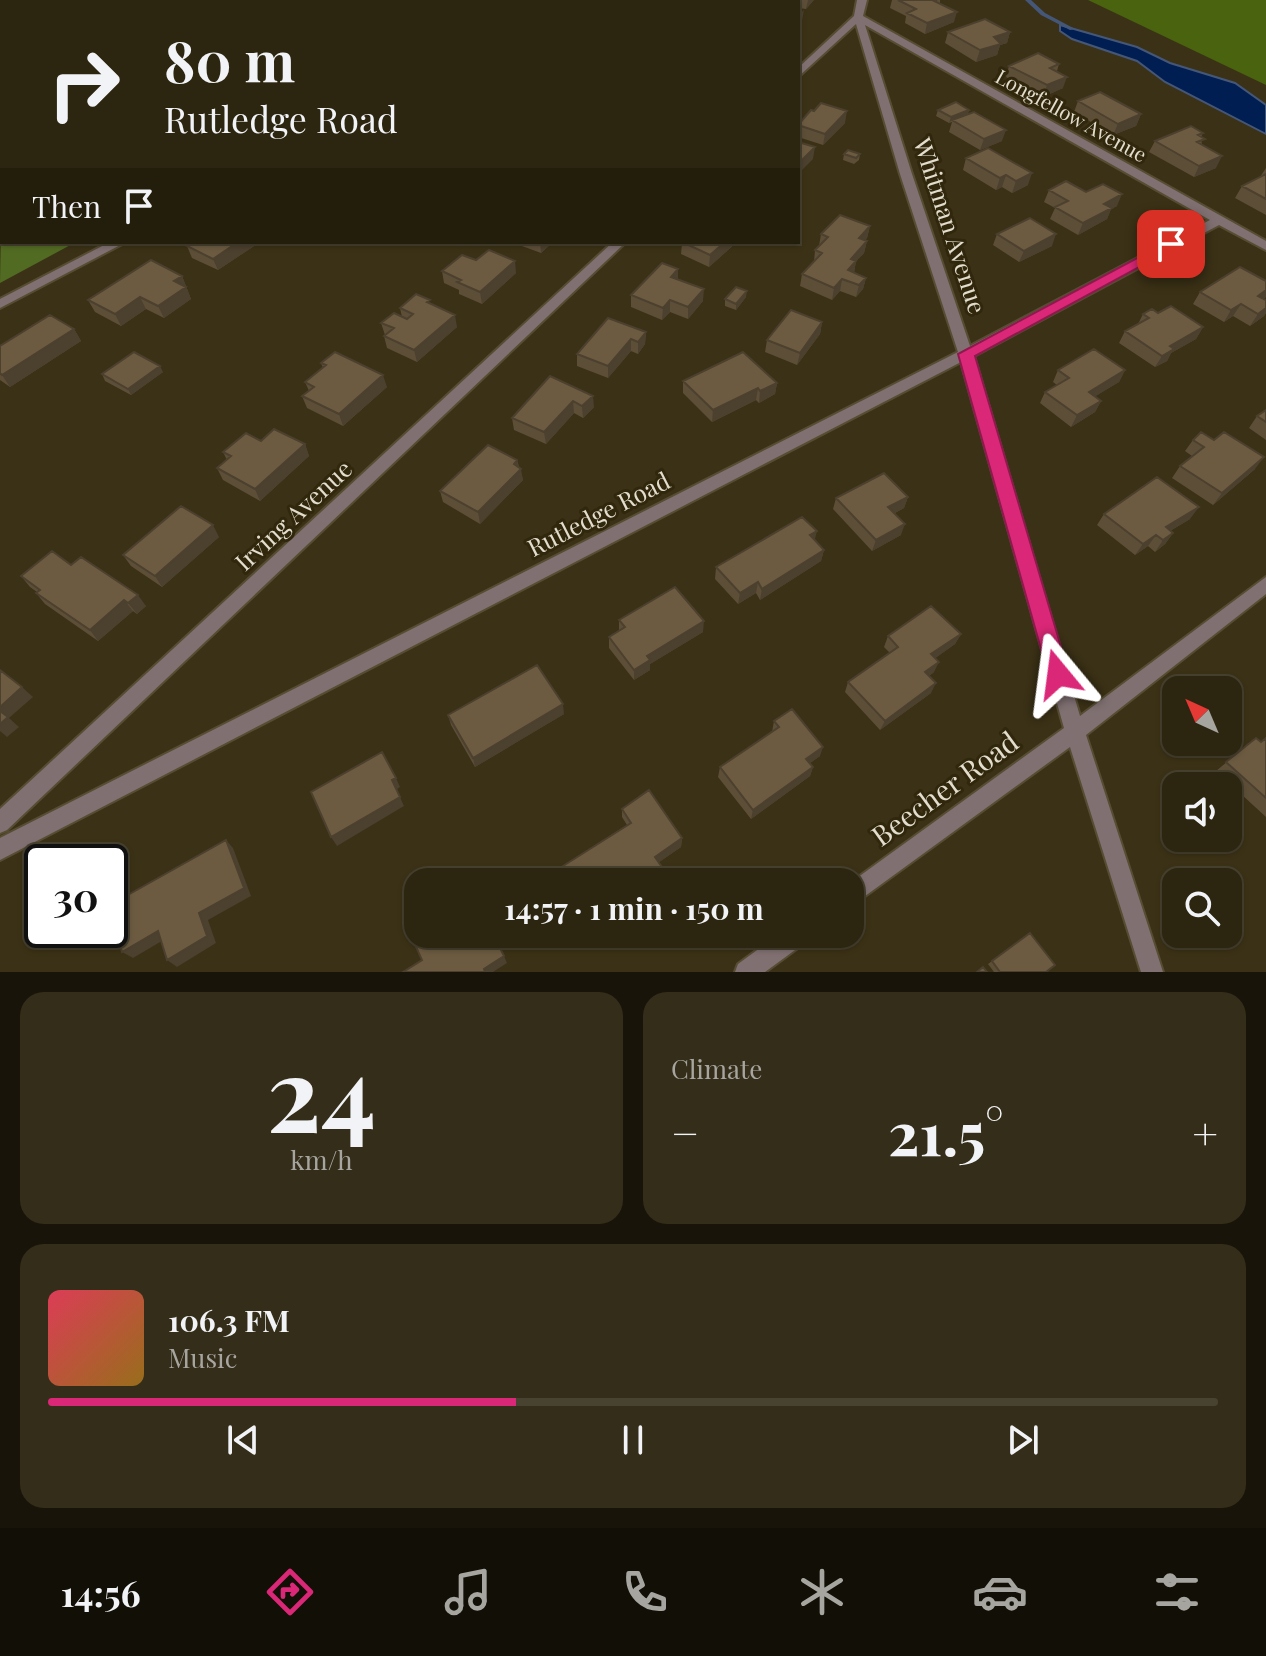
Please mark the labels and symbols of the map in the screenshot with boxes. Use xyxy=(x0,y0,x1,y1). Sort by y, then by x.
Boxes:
street label: Longfellow Avenue xyxy=(991,62,1152,167)
street label: Whitman Avenue xyxy=(907,132,994,317)
pin xyxy=(1137,210,1205,278)
street label: Irving Avenue xyxy=(227,452,358,577)
street label: Rutledge Road xyxy=(521,464,675,563)
position arrow xyxy=(1016,632,1100,716)
north arrow xyxy=(1162,676,1242,756)
street label: Beecher Road xyxy=(863,722,1025,853)
speed limit sign: 30 xyxy=(24,844,128,948)

